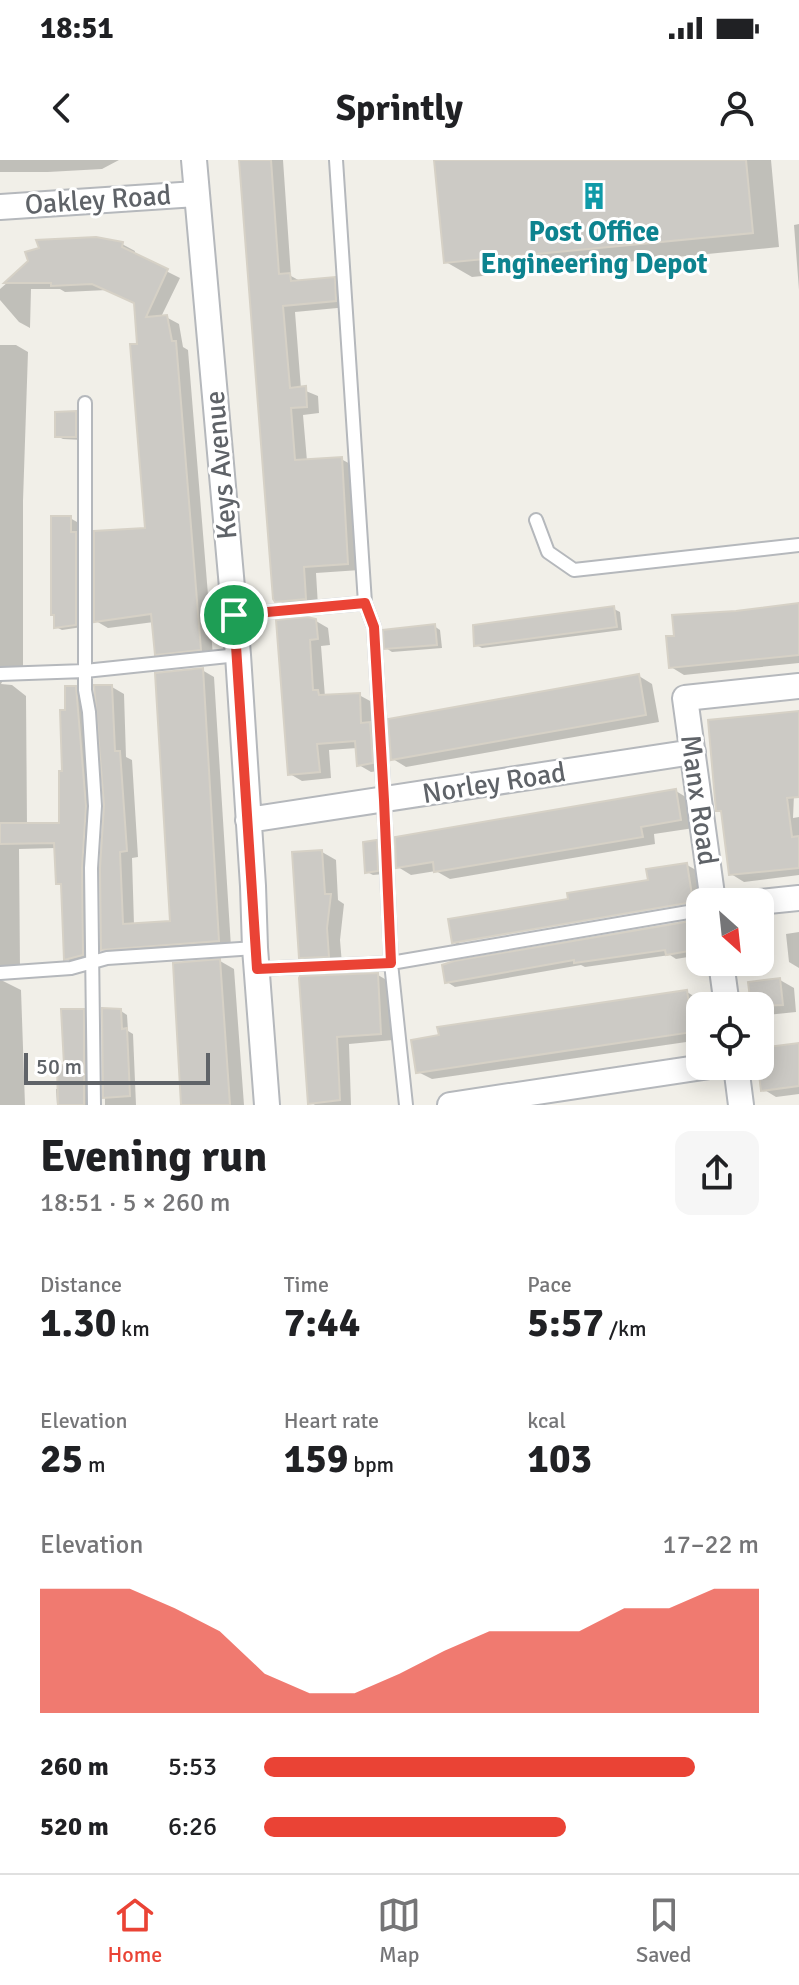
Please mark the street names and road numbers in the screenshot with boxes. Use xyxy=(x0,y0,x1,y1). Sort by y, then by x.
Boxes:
street label: Oakley Road xyxy=(24,178,172,222)
street label: Keys Avenue xyxy=(198,389,244,541)
street label: Manx Road xyxy=(673,733,725,867)
street label: Norley Road xyxy=(420,755,568,811)

